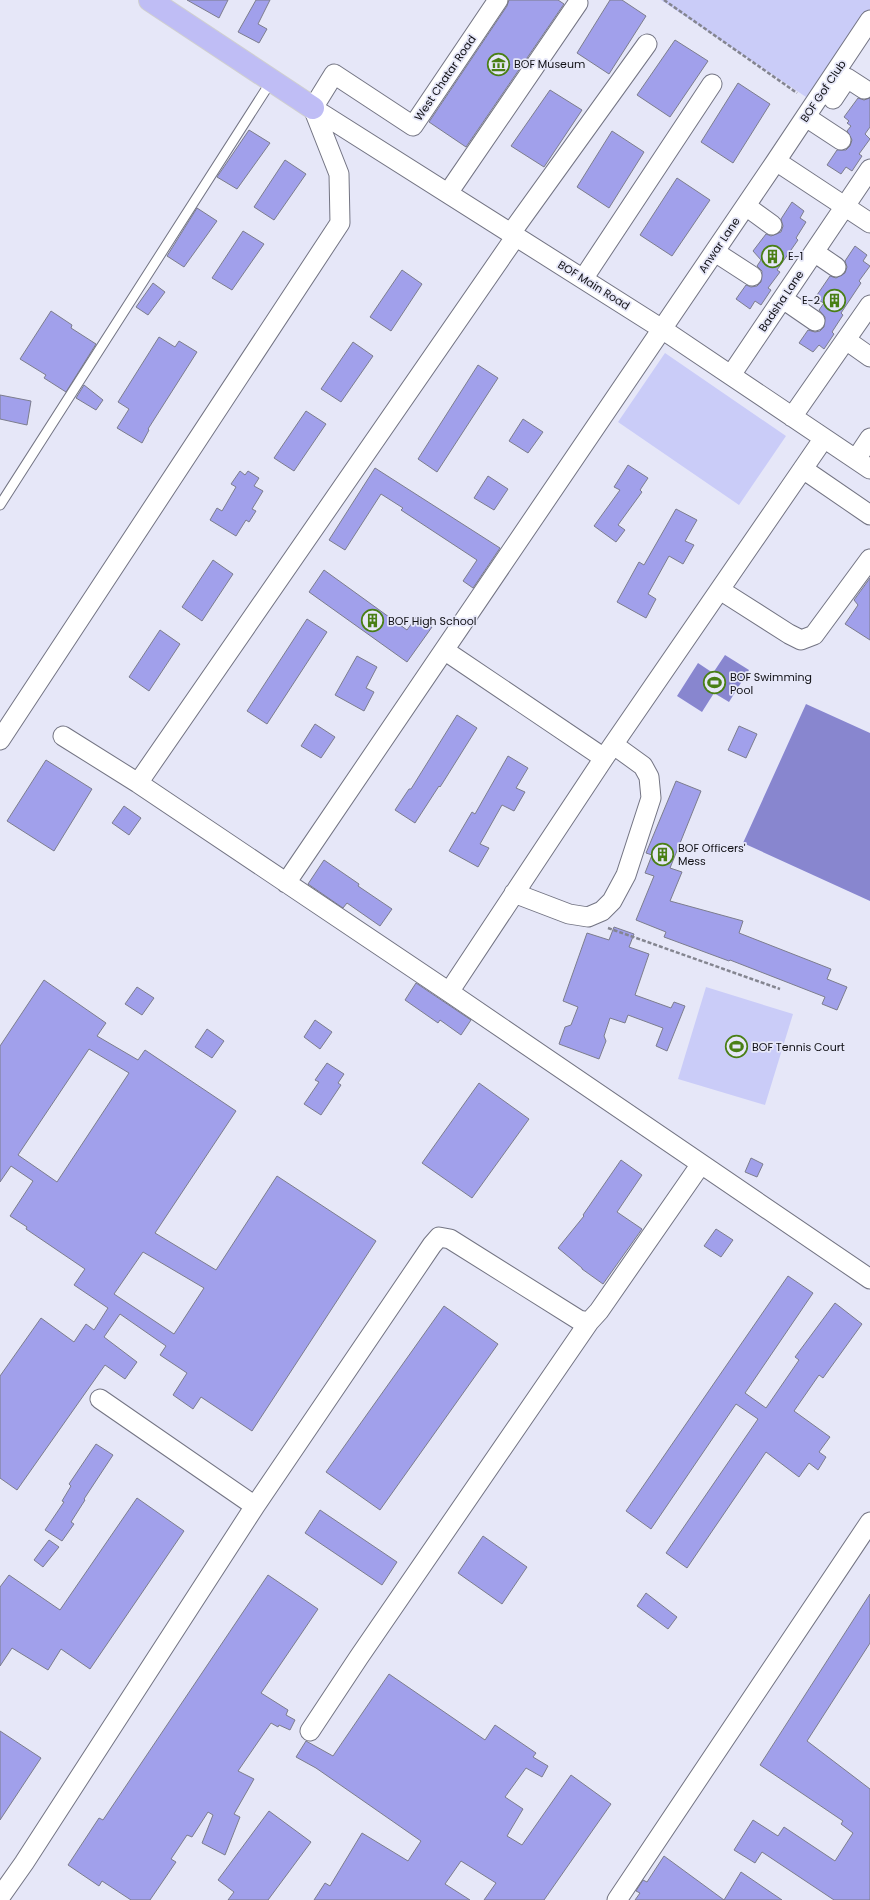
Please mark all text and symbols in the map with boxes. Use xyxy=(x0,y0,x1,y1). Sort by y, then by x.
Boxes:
street label: West Chatar Road xyxy=(410,32,480,124)
museum icon: BOF Museum xyxy=(485,51,511,77)
place label: BOF Museum xyxy=(514,56,585,72)
street label: BOF Gof Club xyxy=(796,57,850,125)
street label: Anwar Lane xyxy=(694,214,744,276)
building icon: E-1 xyxy=(759,243,785,269)
place label: E-1 xyxy=(788,248,803,264)
street label: BOF Main Road xyxy=(555,256,633,314)
street label: Badsha Lane xyxy=(755,267,808,335)
building icon: E-2 xyxy=(822,287,848,313)
place label: E-2 xyxy=(802,292,820,308)
building icon: BOF High School xyxy=(360,608,386,634)
place label: BOF High School xyxy=(388,613,477,629)
place label: BOF Swimming Pool xyxy=(730,669,812,698)
sports icon: BOF Swimming Pool xyxy=(701,670,727,696)
place label: BOF Officers' Mess xyxy=(678,840,746,869)
building icon: BOF Officers' Mess xyxy=(650,841,676,867)
sports icon: BOF Tennis Court xyxy=(723,1034,749,1060)
place label: BOF Tennis Court xyxy=(752,1039,845,1055)

